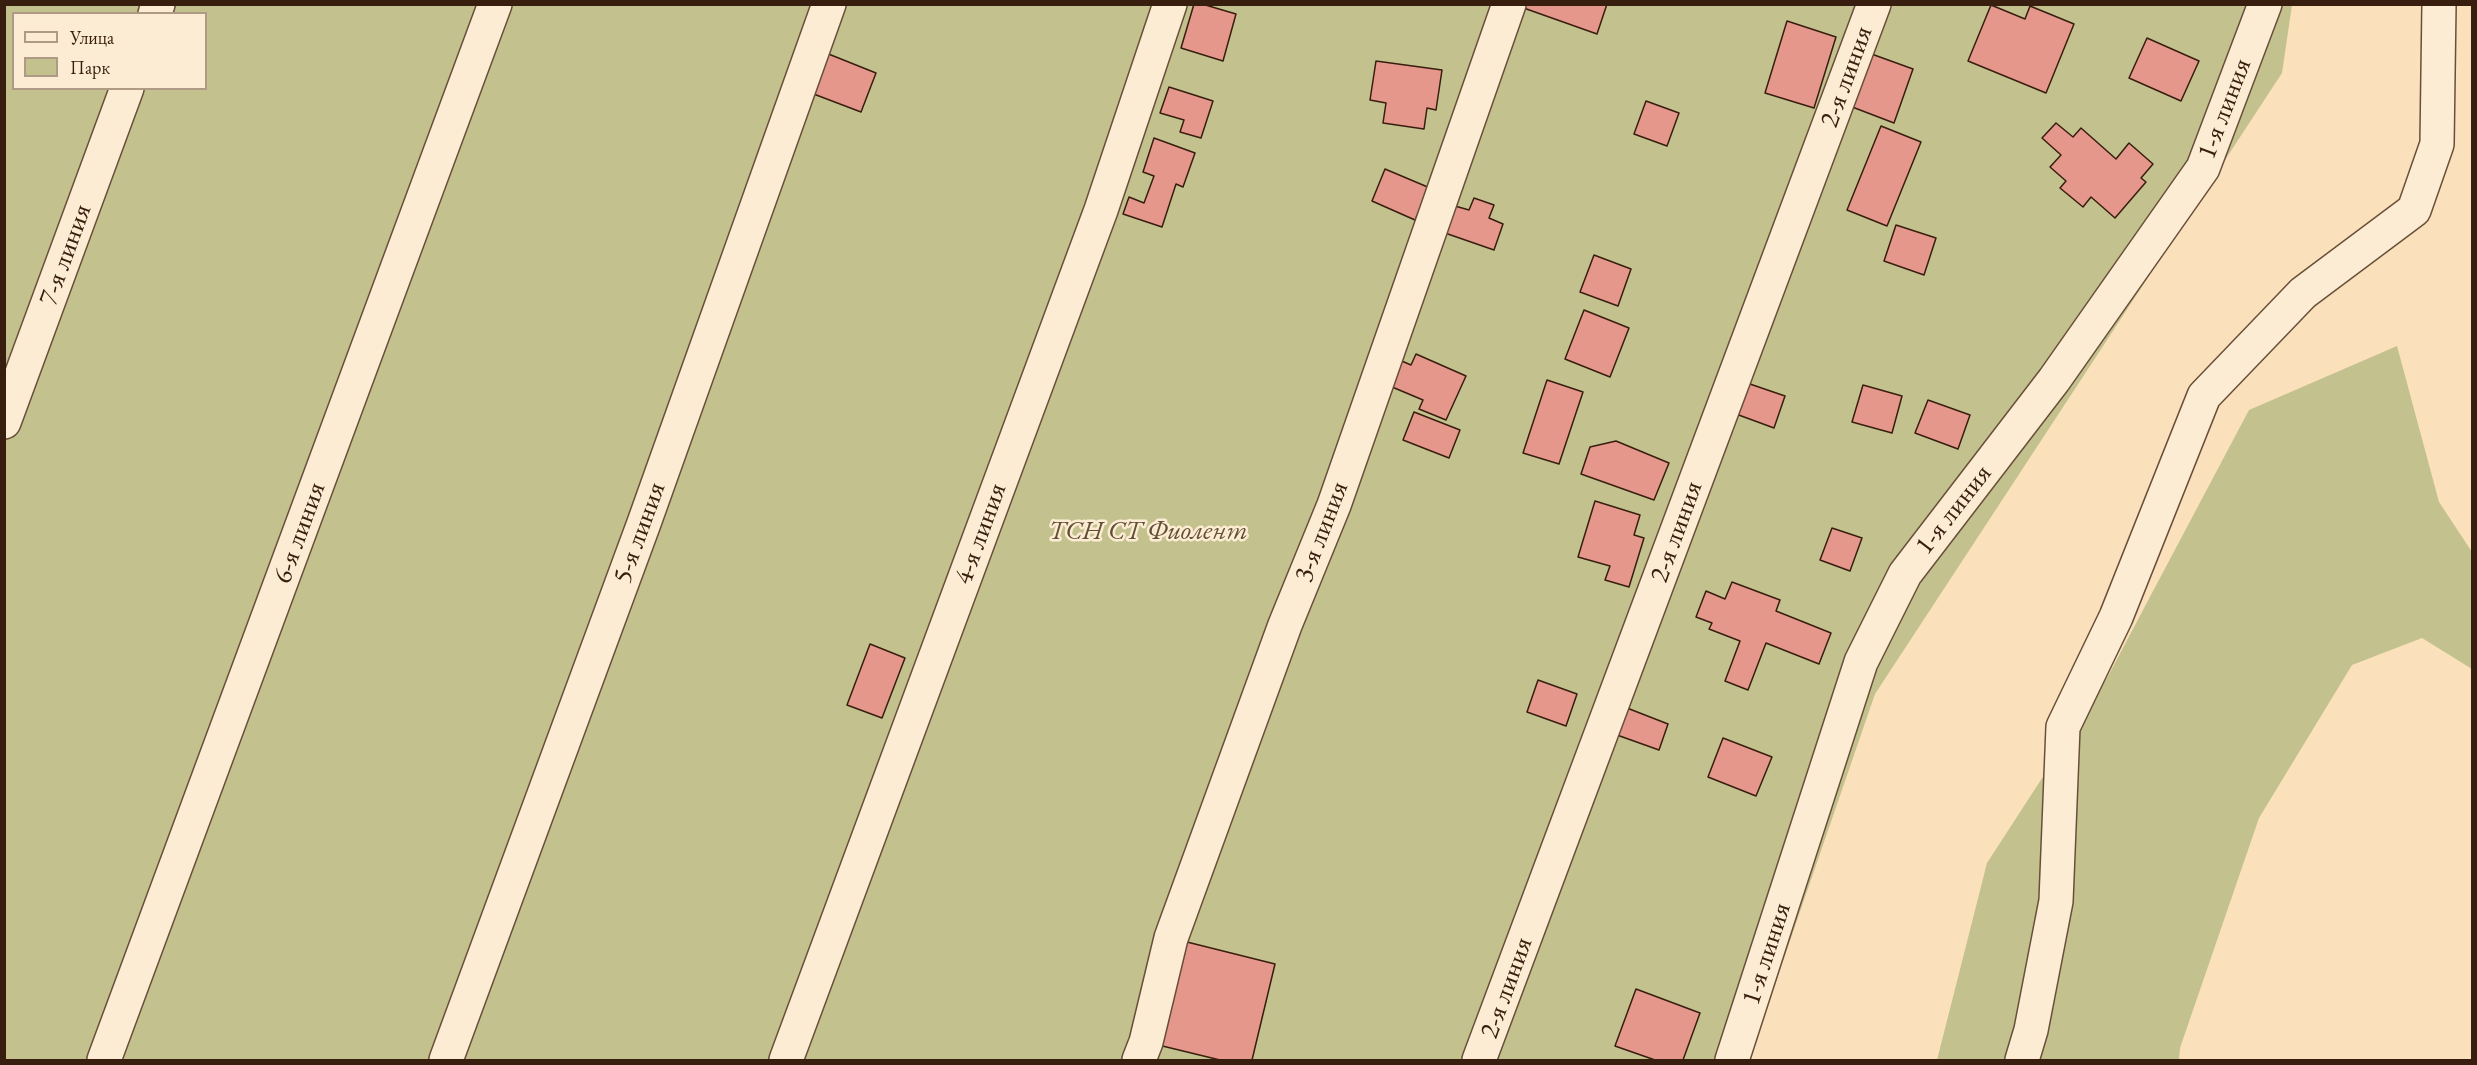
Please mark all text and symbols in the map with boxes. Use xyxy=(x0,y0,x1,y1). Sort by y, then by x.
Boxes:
legend xyxy=(12,12,207,90)
street label: 2-я линия xyxy=(1814,22,1880,132)
text: Улица xyxy=(70,26,114,49)
street label: 1-я линия xyxy=(2191,54,2259,164)
text: Парк xyxy=(70,56,110,79)
street label: 7-я линия xyxy=(33,200,99,310)
street label: 1-я линия xyxy=(1909,458,1999,562)
street label: 3-я линия xyxy=(1288,477,1356,587)
street label: 2-я линия xyxy=(1644,477,1710,587)
street label: 6-я линия xyxy=(267,478,333,588)
street label: 5-я линия xyxy=(607,478,673,588)
street label: 4-я линия xyxy=(948,479,1014,589)
park label: ТСН СТ Фиолент xyxy=(1048,516,1248,548)
street label: 1-я линия xyxy=(1735,899,1799,1009)
street label: 2-я линия xyxy=(1474,933,1540,1043)

